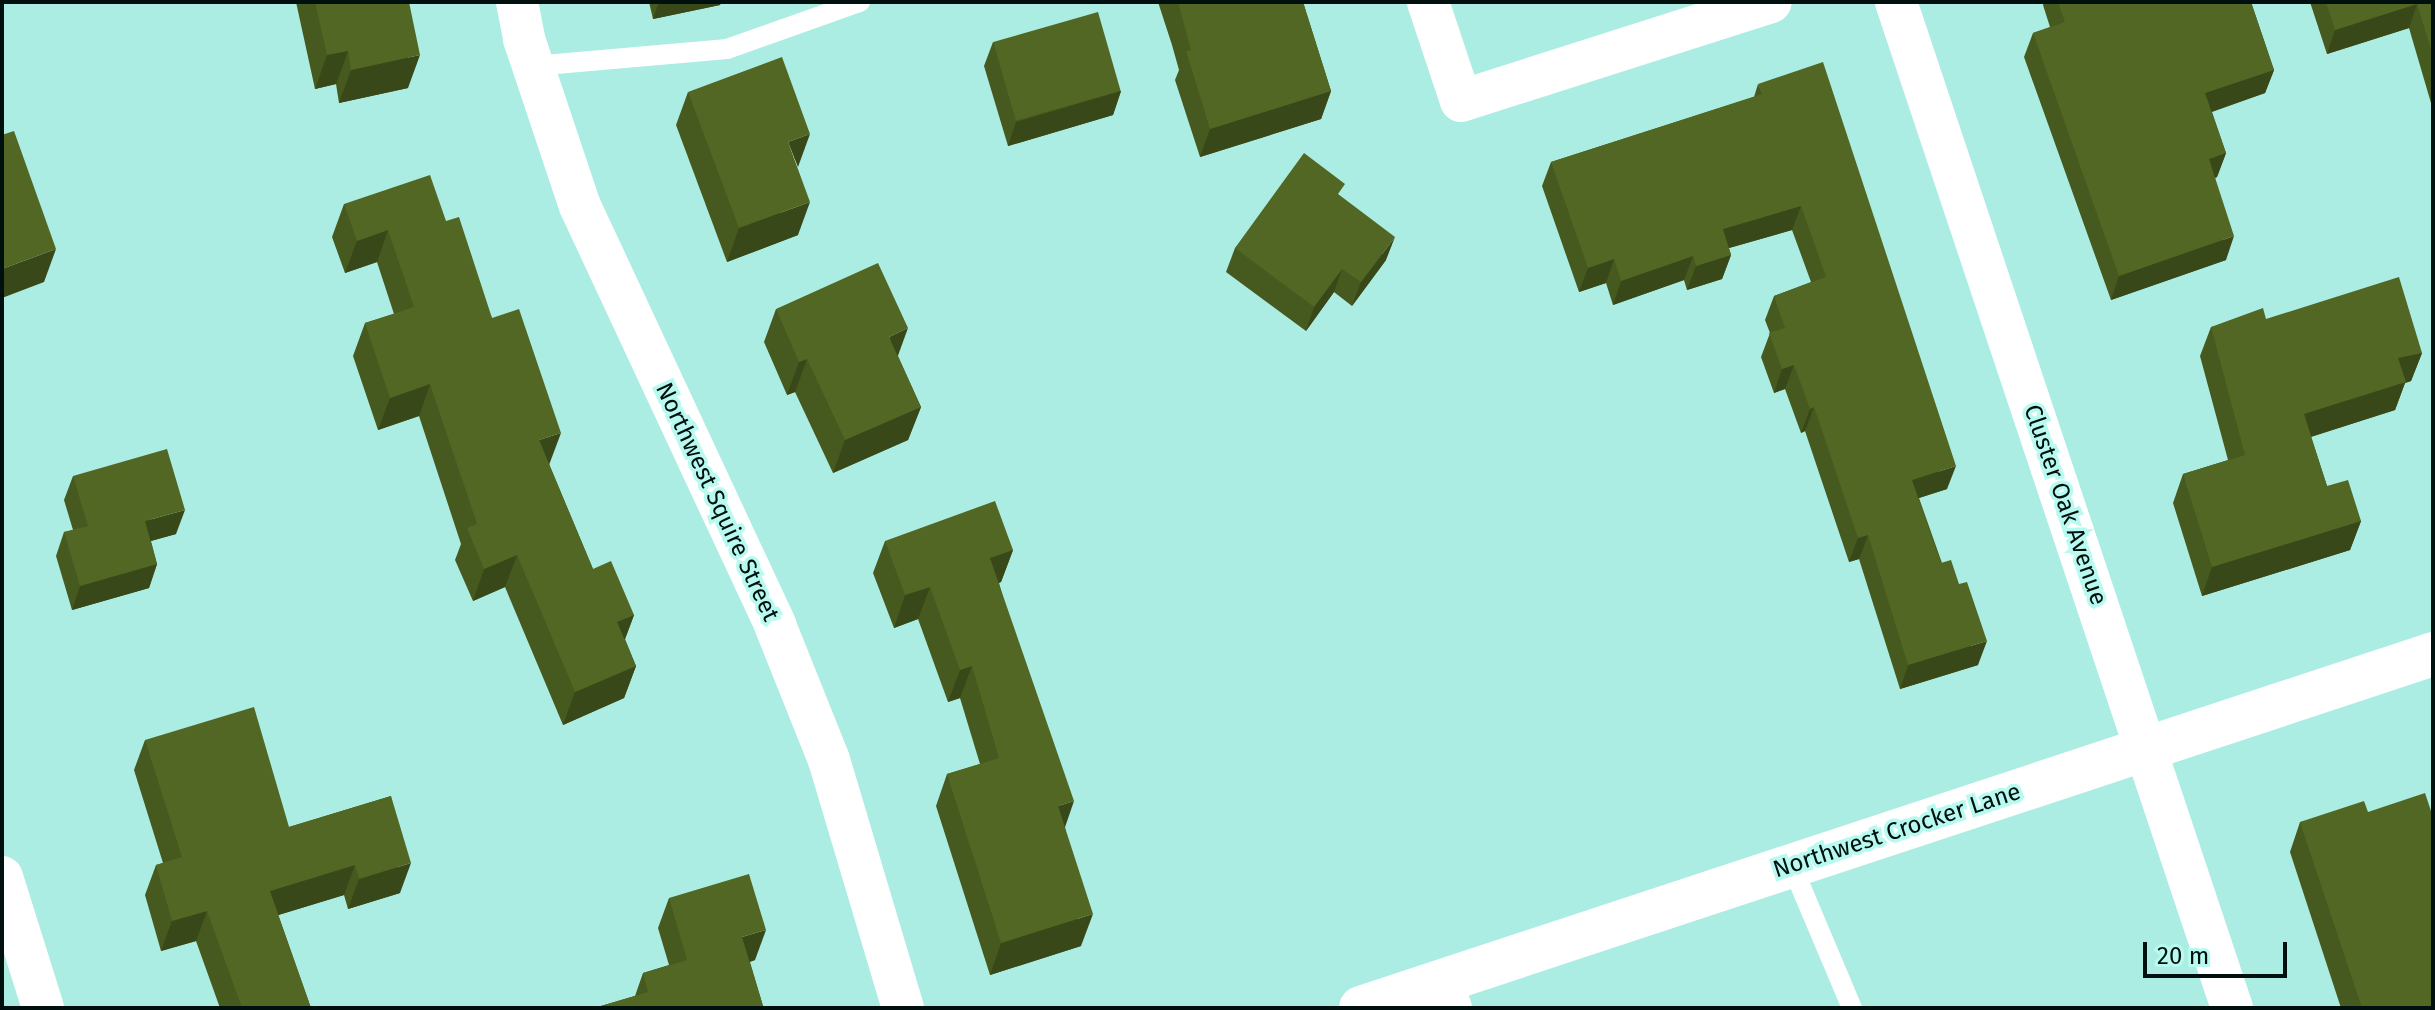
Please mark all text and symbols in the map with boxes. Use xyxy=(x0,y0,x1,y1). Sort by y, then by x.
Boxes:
street label: Northwest Squire Street xyxy=(649,378,785,626)
street label: Cluster Oak Avenue xyxy=(2017,401,2113,609)
street label: Northwest Crocker Lane xyxy=(1770,777,2024,885)
scale bar xyxy=(2147,926,2291,976)
text: 20 m xyxy=(2157,942,2209,970)

